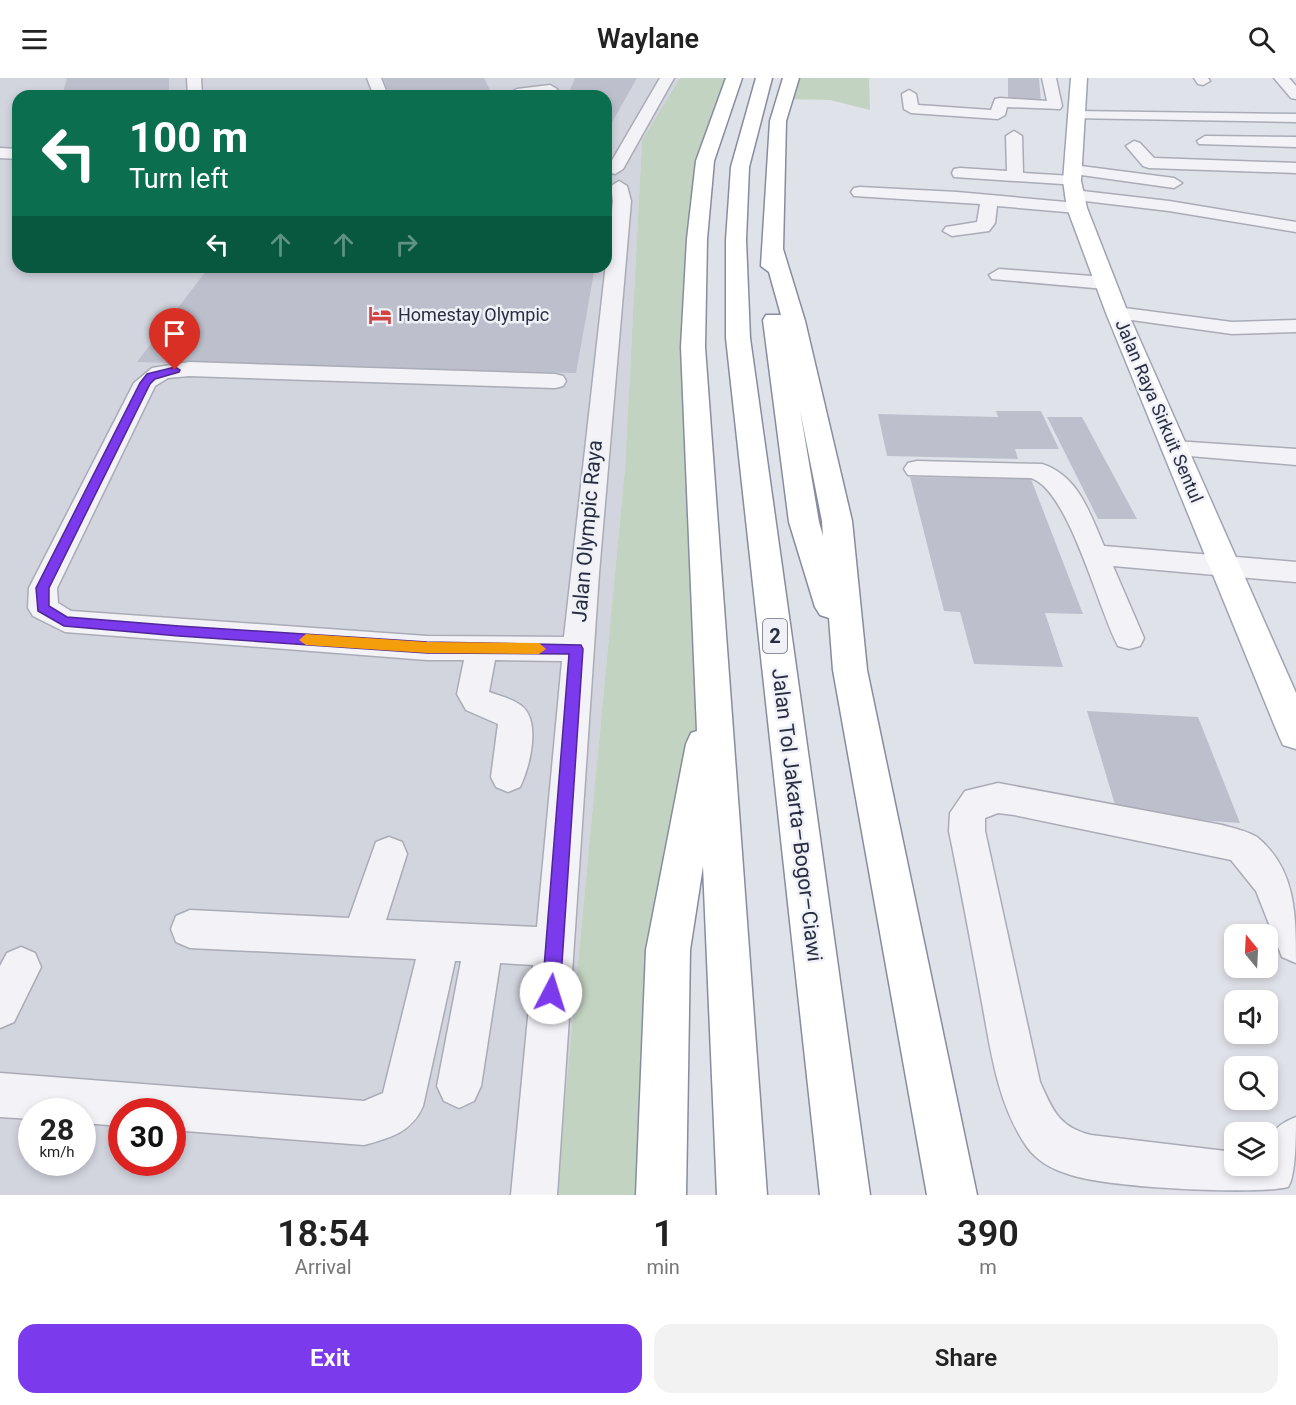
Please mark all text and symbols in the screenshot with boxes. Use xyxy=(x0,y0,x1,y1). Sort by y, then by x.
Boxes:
icon: menu xyxy=(18,23,51,56)
text: Waylane xyxy=(597,23,699,55)
icon: search xyxy=(1245,23,1278,56)
text: 100 m xyxy=(129,113,248,162)
icon: left xyxy=(30,114,108,192)
text: Turn left xyxy=(129,163,229,195)
icon: left xyxy=(201,228,234,261)
icon: ahead xyxy=(264,228,297,261)
icon: ahead xyxy=(327,228,360,261)
icon: right xyxy=(390,228,423,261)
hotel icon: Homestay Olympic xyxy=(367,302,393,328)
place label: Homestay Olympic xyxy=(398,304,549,325)
pin xyxy=(149,308,200,370)
street label: Jalan Raya Sirkuit Sentul xyxy=(1111,316,1208,506)
icon: arrive xyxy=(158,317,191,350)
street label: Jalan Olympic Raya xyxy=(567,439,607,623)
road number: 2 xyxy=(763,619,787,653)
street label: Jalan Tol Jakarta–Bogor–Ciawi xyxy=(767,667,827,963)
north arrow xyxy=(1224,924,1278,978)
map controls xyxy=(1224,924,1278,1176)
position arrow xyxy=(519,961,583,1025)
button: sound xyxy=(1224,990,1278,1044)
button: search xyxy=(1224,1056,1278,1110)
speed limit sign: 30 xyxy=(108,1098,186,1176)
text: 28 xyxy=(40,1112,74,1147)
button: layers xyxy=(1224,1122,1278,1176)
text: km/h xyxy=(39,1143,75,1161)
text: 18:54 xyxy=(277,1213,369,1255)
text: 1 xyxy=(653,1213,673,1255)
text: 390 xyxy=(957,1213,1019,1255)
text: Arrival xyxy=(295,1255,352,1279)
text: min xyxy=(646,1255,680,1279)
text: m xyxy=(979,1255,997,1279)
button: Exit xyxy=(18,1324,642,1393)
button: Share xyxy=(654,1324,1278,1393)

